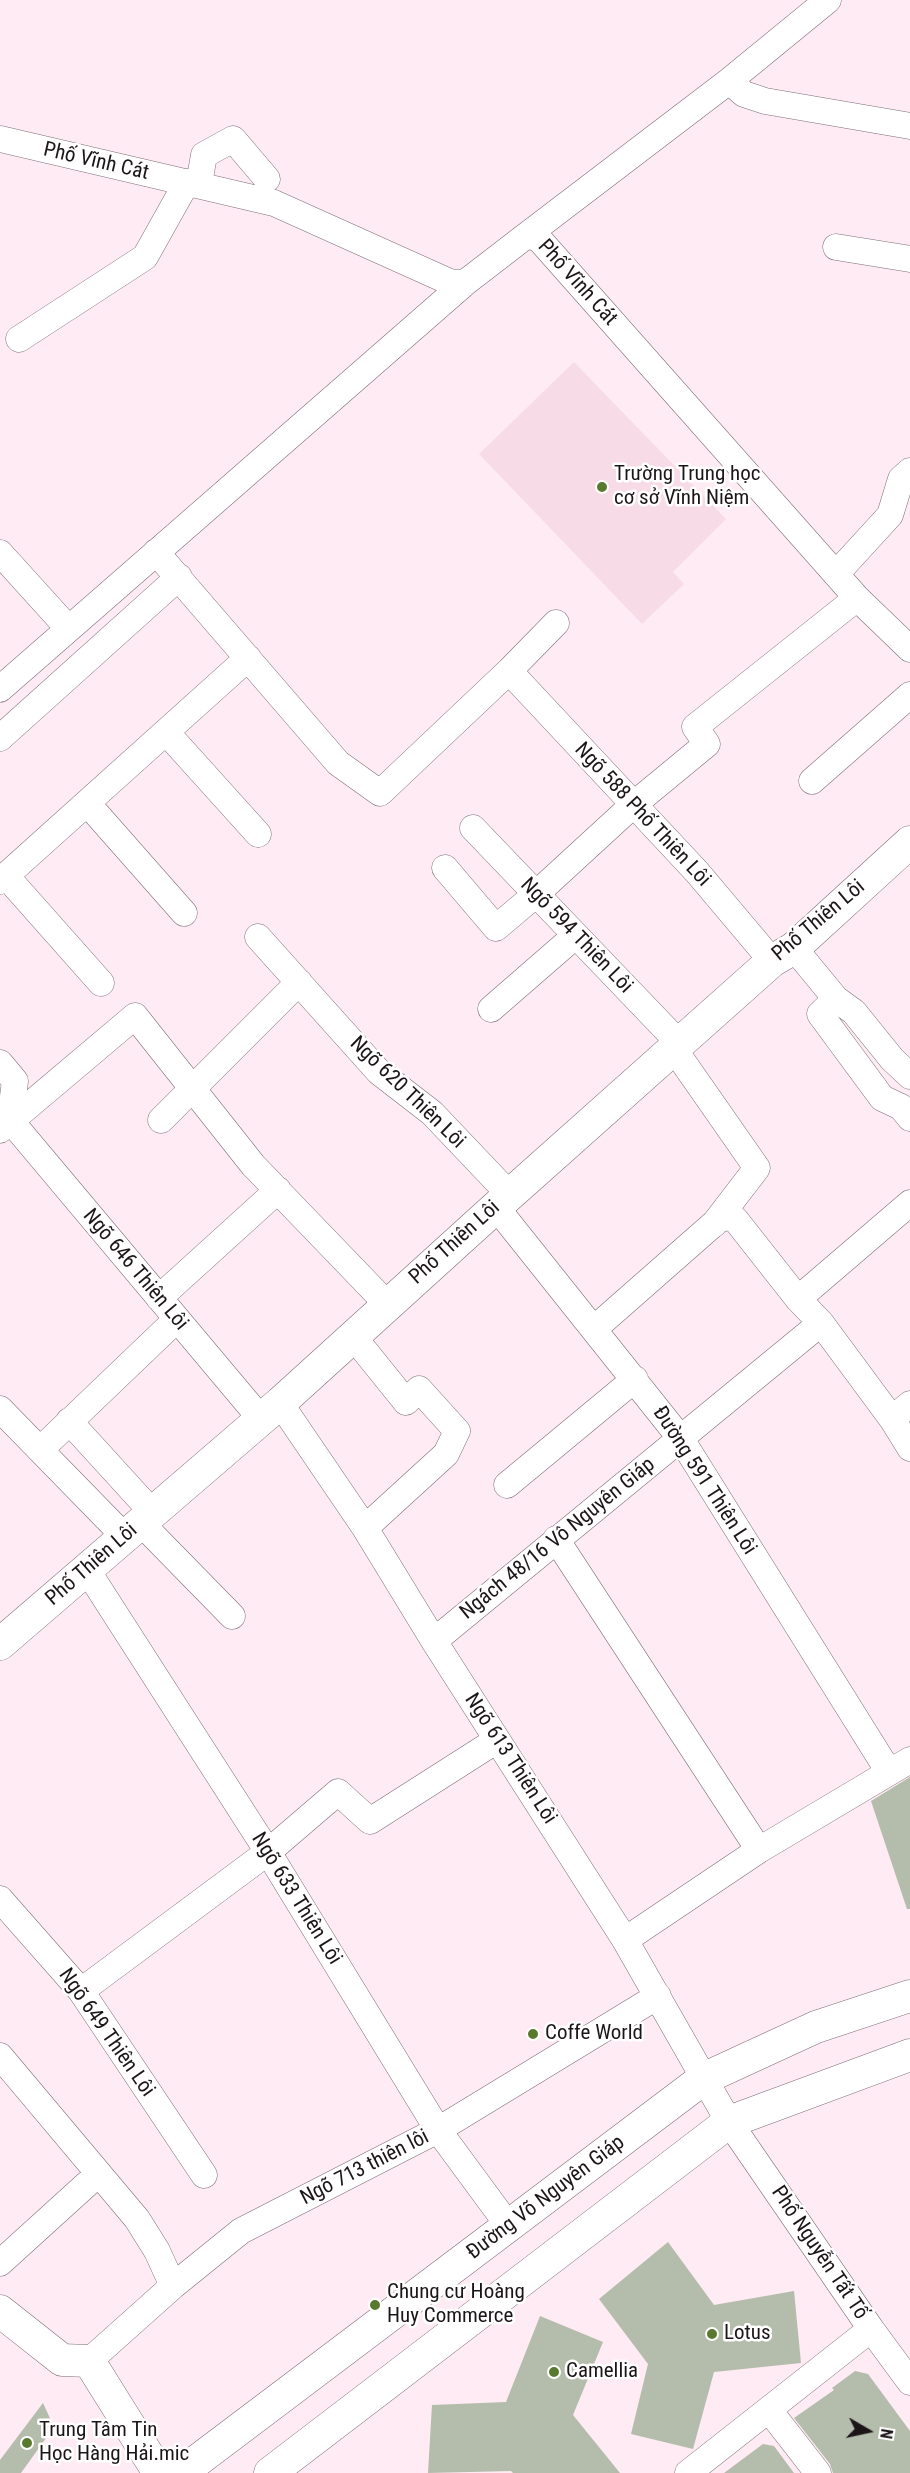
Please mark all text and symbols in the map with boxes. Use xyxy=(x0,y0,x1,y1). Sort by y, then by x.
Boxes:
street label: Phố Vĩnh Cát xyxy=(41,138,151,186)
street label: Phố Vĩnh Cát xyxy=(532,235,622,331)
place label: Trường Trung học cơ sở Vĩnh Niệm xyxy=(614,462,760,512)
marker: Trường Trung học cơ sở Vĩnh Niệm xyxy=(595,480,609,494)
street label: Ngõ 588 Phố Thiên Lôi xyxy=(569,738,715,892)
street label: Ngõ 594 Thiên Lôi xyxy=(515,873,637,999)
street label: Phố Thiên Lôi xyxy=(768,875,870,967)
street label: Ngõ 620 Thiên Lôi xyxy=(344,1032,470,1154)
street label: Phố Thiên Lôi xyxy=(405,1196,505,1290)
street label: Ngõ 646 Thiên Lôi xyxy=(77,1204,193,1336)
street label: Đường 591 Thiên Lôi xyxy=(647,1402,761,1560)
street label: Ngách 48/16 Vô Nguyên Giáp xyxy=(455,1453,661,1625)
street label: Phố Thiên Lôi xyxy=(41,1518,143,1612)
street label: Ngõ 613 Thiên Lôi xyxy=(458,1689,562,1829)
street label: Ngõ 633 Thiên Lôi xyxy=(245,1828,347,1970)
street label: Ngõ 649 Thiên Lôi xyxy=(52,1964,160,2102)
place label: Coffe World xyxy=(545,2021,643,2047)
marker: Coffe World xyxy=(526,2027,540,2041)
street label: Ngõ 713 thiên lôi xyxy=(297,2125,433,2211)
street label: Đường Võ Nguyên Giáp xyxy=(462,2130,630,2266)
street label: Phố Nguyễn Tất Tố xyxy=(765,2182,873,2324)
place label: Chung cư Hoàng Huy Commerce xyxy=(387,2280,525,2330)
marker: Chung cư Hoàng Huy Commerce xyxy=(368,2298,382,2312)
place label: Lotus xyxy=(724,2321,770,2347)
marker: Lotus xyxy=(705,2327,719,2341)
place label: Camellia xyxy=(566,2359,638,2385)
marker: Camellia xyxy=(547,2365,561,2379)
north arrow xyxy=(838,2401,898,2461)
place label: Trung Tâm Tin Học Hàng Hải.mic xyxy=(39,2418,189,2468)
text: N xyxy=(876,2428,896,2440)
marker: Trung Tâm Tin Học Hàng Hải.mic xyxy=(20,2436,34,2450)

